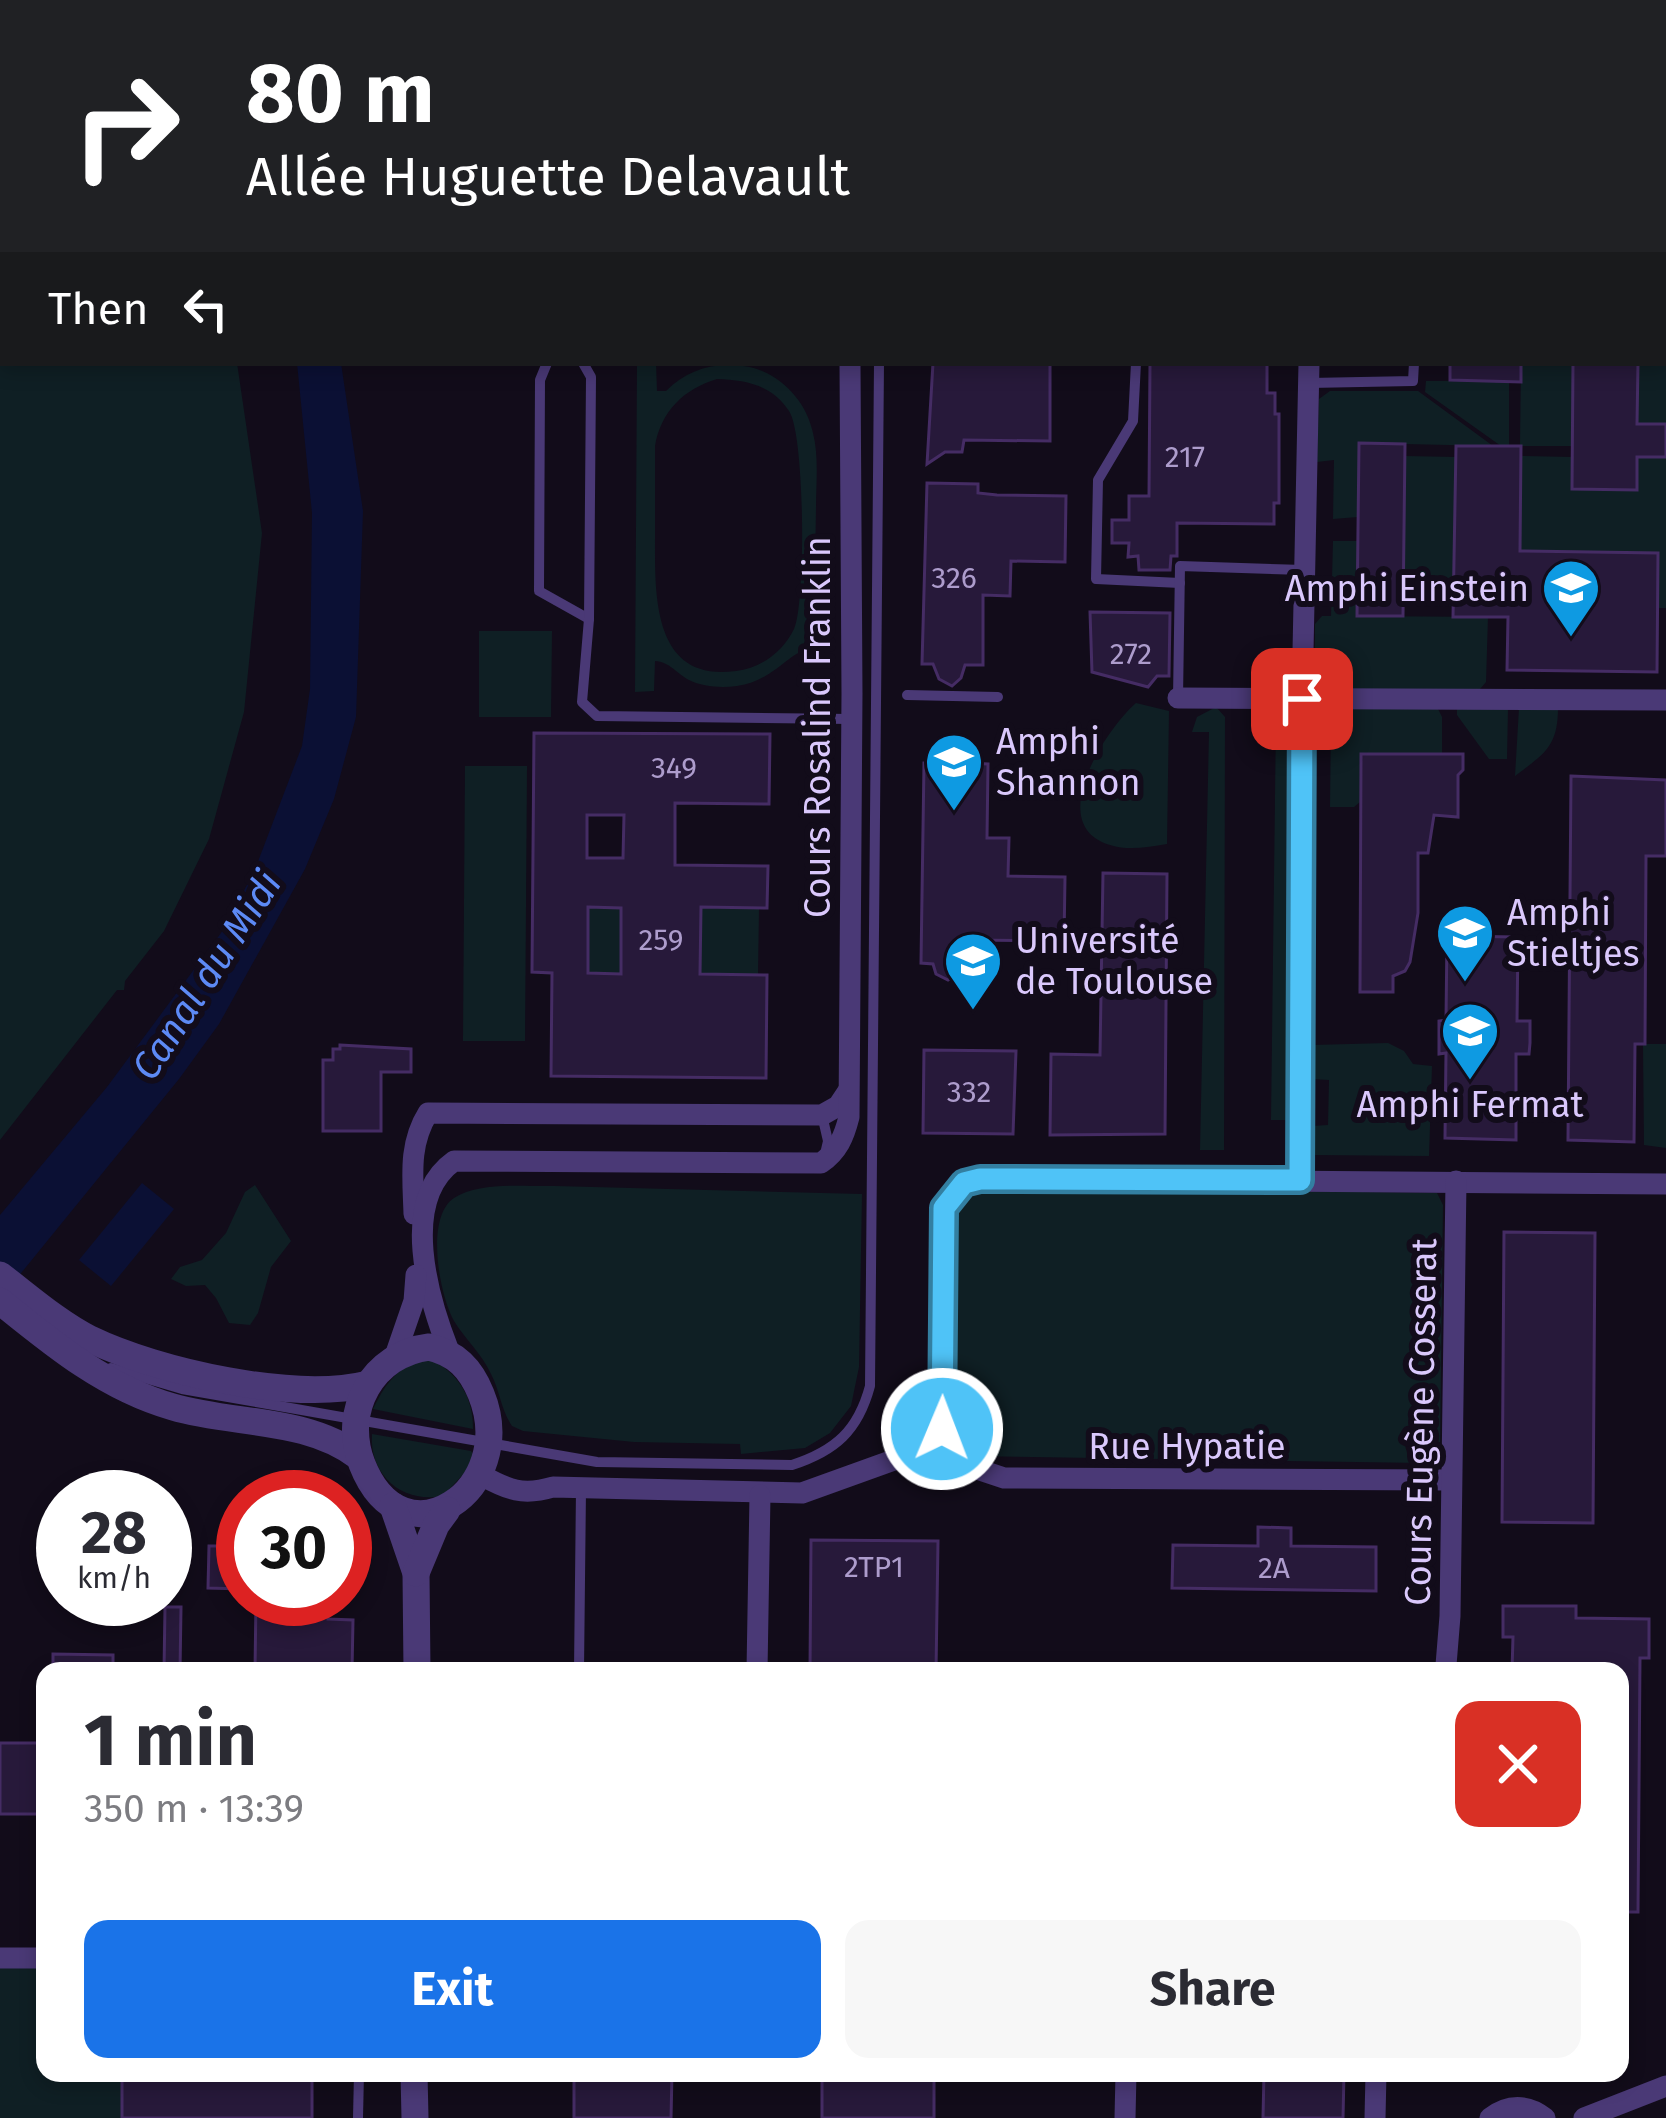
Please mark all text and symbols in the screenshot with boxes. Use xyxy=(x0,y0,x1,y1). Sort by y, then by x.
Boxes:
text: 80 m xyxy=(246,43,435,144)
icon: right xyxy=(48,48,204,204)
text: Allée Huguette Delavault xyxy=(246,145,850,209)
icon: left xyxy=(173,276,239,342)
text: Then xyxy=(48,282,149,336)
house number: 217 xyxy=(1165,439,1205,475)
street label: Cours Rosalind Franklin xyxy=(796,536,840,918)
school or university icon: Amphi Einstein xyxy=(1540,557,1602,639)
house number: 326 xyxy=(931,560,977,596)
place label: Amphi Einstein xyxy=(1285,567,1529,611)
house number: 272 xyxy=(1110,636,1152,672)
pin xyxy=(1251,648,1353,750)
icon: arrive xyxy=(1269,666,1335,732)
place label: Amphi Shannon xyxy=(996,720,1141,805)
school or university icon: Amphi Shannon xyxy=(923,731,985,813)
house number: 349 xyxy=(651,750,697,786)
water label: Canal du Midi xyxy=(122,863,291,1088)
place label: Amphi Stieltjes xyxy=(1507,891,1639,976)
school or university icon: Amphi Stieltjes xyxy=(1434,902,1496,984)
place label: Université de Toulouse xyxy=(1015,919,1213,1004)
house number: 259 xyxy=(638,922,684,958)
school or university icon: Université de Toulouse xyxy=(942,930,1004,1012)
school or university icon: Amphi Fermat xyxy=(1439,1000,1501,1082)
house number: 332 xyxy=(947,1074,991,1110)
place label: Amphi Fermat xyxy=(1356,1083,1584,1127)
street label: Cours Eugène Cosserat xyxy=(1396,1238,1446,1606)
position arrow xyxy=(879,1366,1005,1492)
street label: Rue Hypatie xyxy=(1088,1425,1286,1469)
speed limit sign: 30 xyxy=(216,1470,372,1626)
text: 28 xyxy=(81,1497,147,1569)
house number: 2TP1 xyxy=(844,1549,904,1585)
house number: 2A xyxy=(1258,1550,1291,1586)
text: km/h xyxy=(77,1560,151,1596)
text: 1 min xyxy=(84,1698,257,1784)
button: close xyxy=(1455,1701,1581,1827)
text: 350 m · 13:39 xyxy=(84,1786,304,1832)
button: Exit xyxy=(84,1920,821,2058)
button: Share xyxy=(845,1920,1581,2058)

